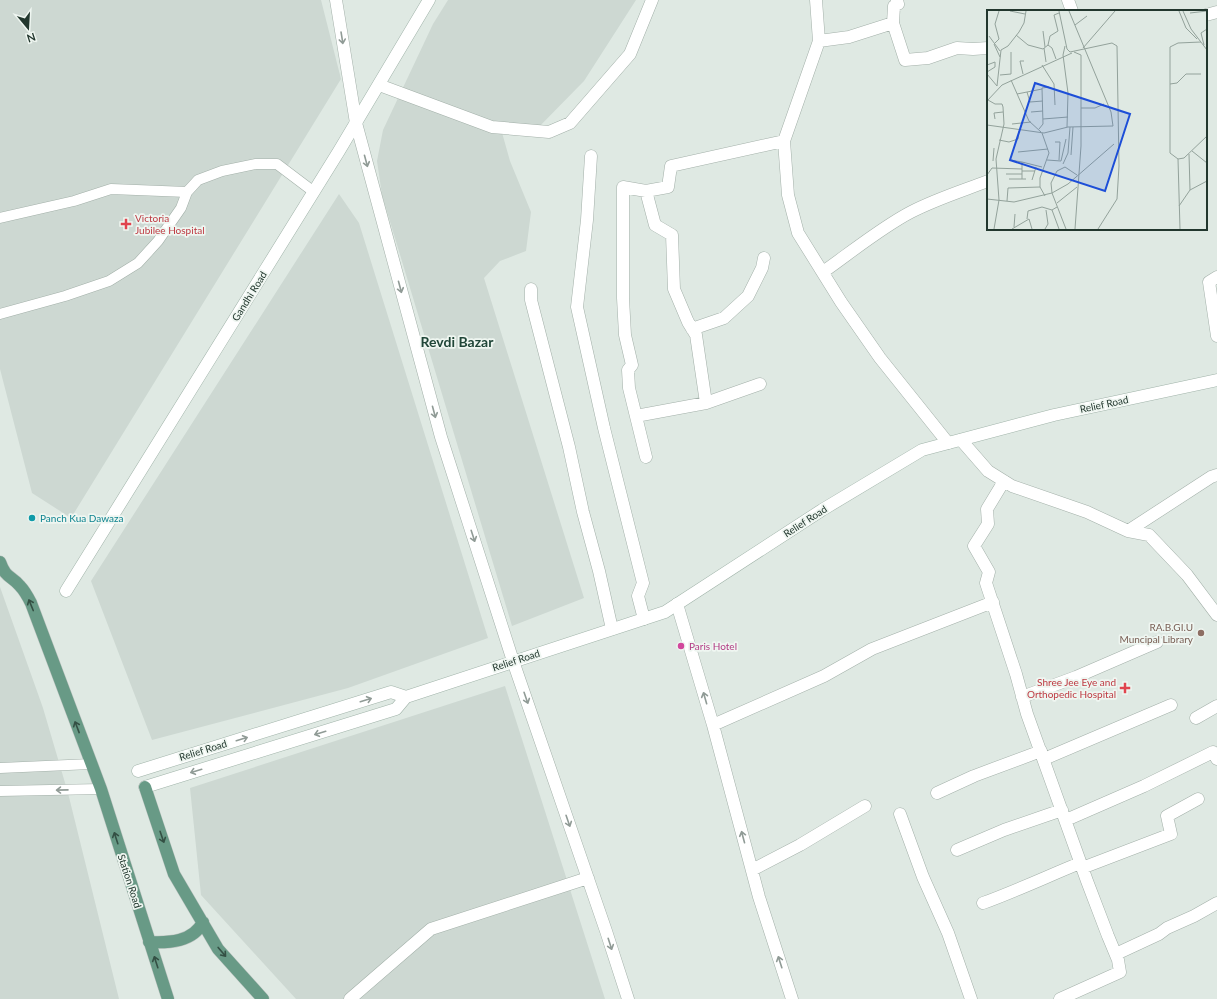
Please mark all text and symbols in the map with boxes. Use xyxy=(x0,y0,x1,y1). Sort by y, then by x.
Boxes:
north arrow xyxy=(8,8,48,48)
inset map xyxy=(987,10,1207,230)
text: N xyxy=(25,30,37,45)
one-way arrow xyxy=(338,32,346,45)
one-way arrow xyxy=(363,154,370,167)
place label: Victoria Jubilee Hospital xyxy=(135,212,205,236)
marker: Victoria Jubilee Hospital xyxy=(120,218,132,230)
street label: Gandhi Road xyxy=(229,269,269,323)
one-way arrow xyxy=(397,280,404,293)
district label: Revdi Bazar xyxy=(421,333,494,350)
street label: Relief Road xyxy=(1079,393,1129,415)
one-way arrow xyxy=(431,405,438,418)
street label: Relief Road xyxy=(781,503,829,539)
place label: Panch Kua Dawaza xyxy=(40,512,123,524)
marker: Panch Kua Dawaza xyxy=(27,513,37,523)
one-way arrow xyxy=(470,529,477,542)
one-way arrow xyxy=(27,600,35,612)
place label: RA.B.GI.U Muncipal Library xyxy=(1120,621,1194,645)
marker: RA.B.GI.U Muncipal Library xyxy=(1196,628,1206,638)
place label: Paris Hotel xyxy=(689,640,737,652)
marker: Paris Hotel xyxy=(676,641,686,651)
street label: Relief Road xyxy=(491,647,541,673)
place label: Shree Jee Eye and Orthopedic Hospital xyxy=(1027,676,1116,700)
marker: Shree Jee Eye and Orthopedic Hospital xyxy=(1119,682,1131,694)
one-way arrow xyxy=(522,692,530,704)
one-way arrow xyxy=(701,692,708,705)
one-way arrow xyxy=(359,696,372,703)
one-way arrow xyxy=(73,722,81,734)
one-way arrow xyxy=(314,730,327,737)
one-way arrow xyxy=(235,735,248,742)
street label: Relief Road xyxy=(178,737,228,763)
one-way arrow xyxy=(190,768,203,775)
one-way arrow xyxy=(56,786,69,793)
one-way arrow xyxy=(565,814,572,827)
one-way arrow xyxy=(159,831,166,844)
one-way arrow xyxy=(739,831,746,844)
one-way arrow xyxy=(112,832,119,845)
street label: Station Road xyxy=(116,853,144,909)
one-way arrow xyxy=(607,937,614,950)
one-way arrow xyxy=(217,946,226,957)
one-way arrow xyxy=(152,956,159,969)
one-way arrow xyxy=(776,956,783,969)

